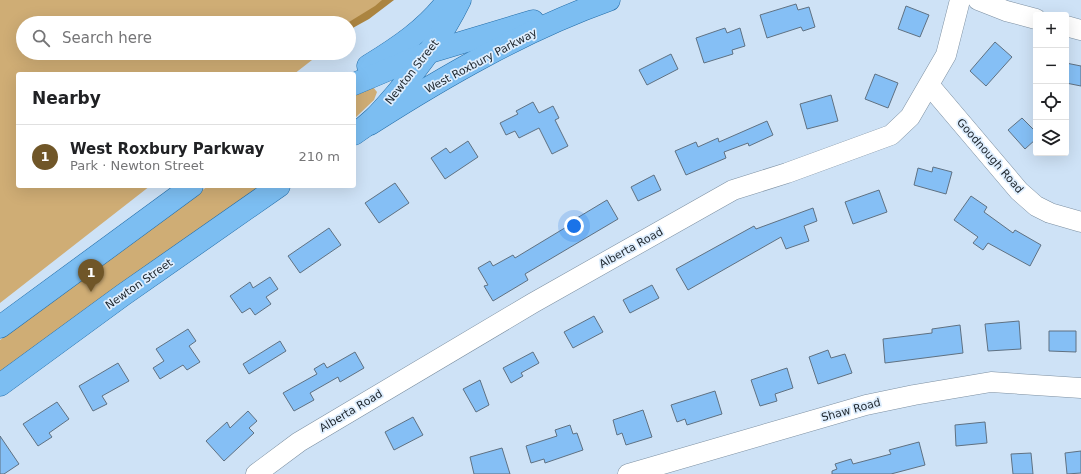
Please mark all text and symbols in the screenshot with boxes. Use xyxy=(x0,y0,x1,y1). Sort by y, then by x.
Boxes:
map controls xyxy=(1033,12,1069,156)
button: + xyxy=(1033,12,1069,48)
search box xyxy=(16,16,356,60)
street label: West Roxbury Parkway xyxy=(423,26,540,96)
icon: search xyxy=(30,27,52,49)
text: Search here xyxy=(62,29,152,47)
street label: Newton Street xyxy=(383,36,442,107)
button: − xyxy=(1033,48,1069,84)
button: locate xyxy=(1033,84,1069,120)
text: Nearby xyxy=(32,88,101,108)
street label: Goodnough Road xyxy=(954,116,1026,196)
button: layers xyxy=(1033,120,1069,156)
text: West Roxbury Parkway xyxy=(70,140,264,158)
text: 1 xyxy=(40,149,50,164)
text: 210 m xyxy=(298,149,340,164)
text: Park · Newton Street xyxy=(70,158,204,173)
your location xyxy=(564,216,584,236)
street label: Alberta Road xyxy=(597,225,665,271)
street label: Newton Street xyxy=(103,256,176,312)
pin: 1 xyxy=(78,259,104,292)
street label: Alberta Road xyxy=(317,387,385,435)
street label: Shaw Road xyxy=(820,396,882,424)

